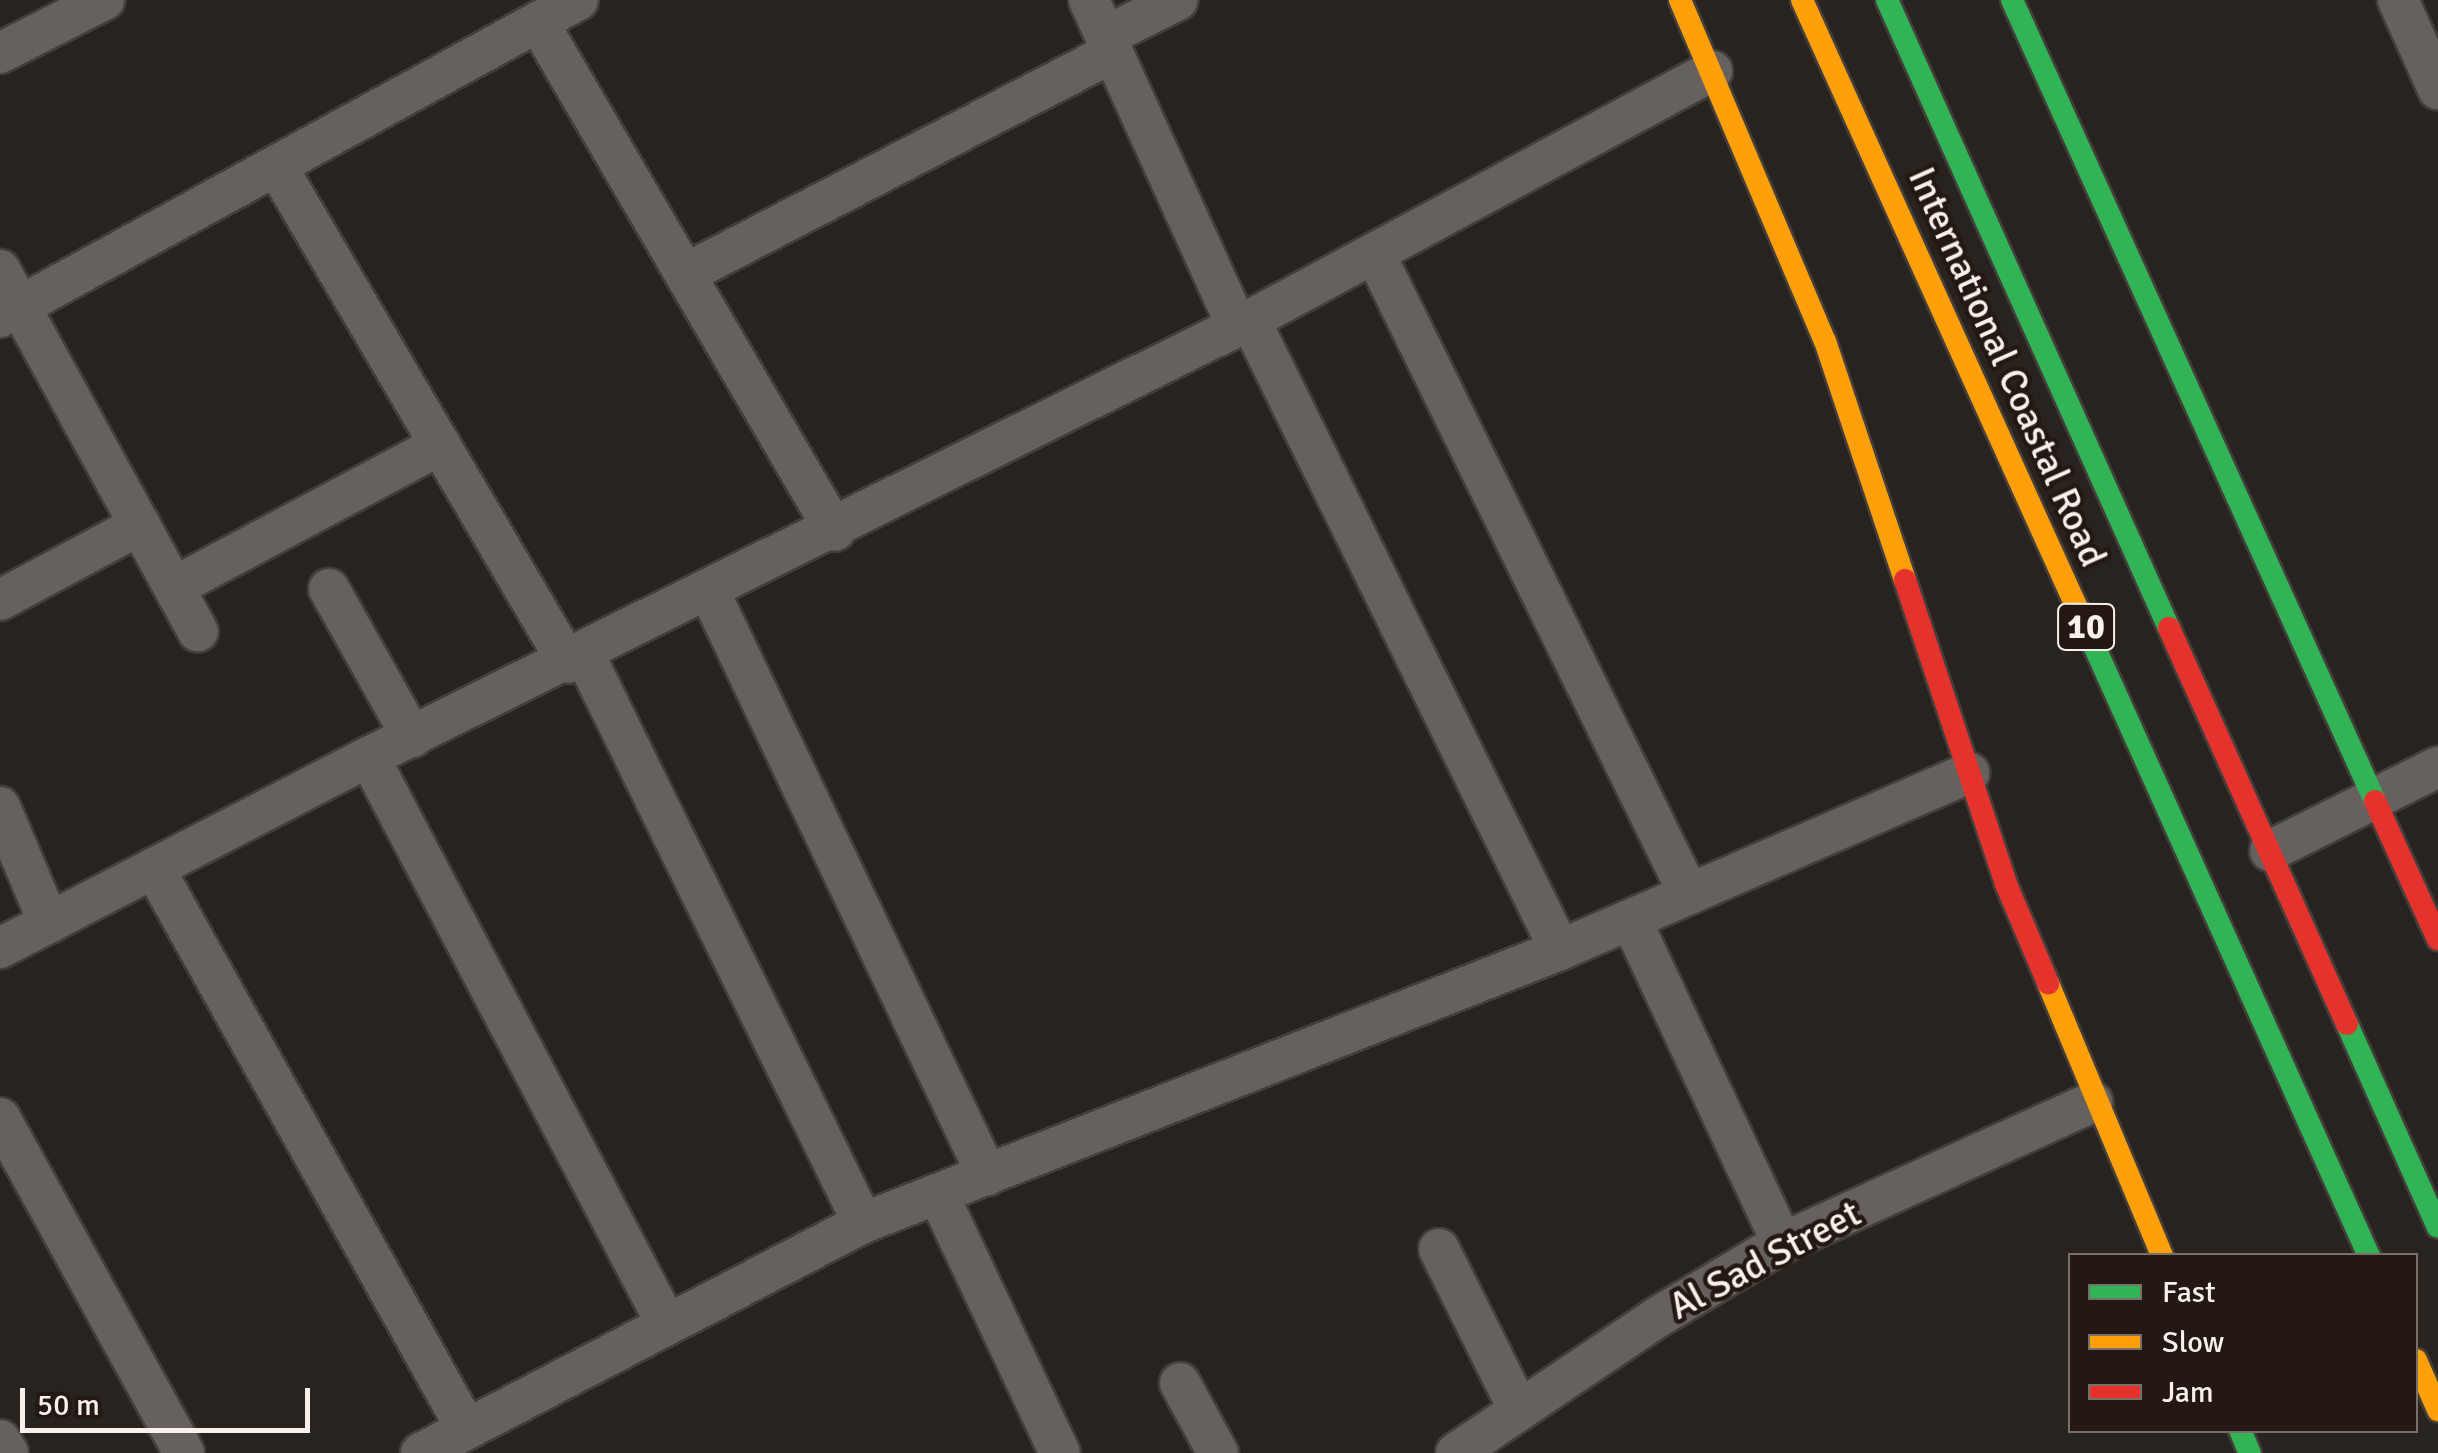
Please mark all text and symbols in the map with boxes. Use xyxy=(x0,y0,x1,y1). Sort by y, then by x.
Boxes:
street label: International Coastal Road xyxy=(1898,160,2116,574)
road number: 10 xyxy=(2056,597,2116,657)
street label: Al Sad Street xyxy=(1662,1191,1868,1329)
legend xyxy=(2068,1253,2418,1433)
text: Fast xyxy=(2162,1274,2215,1311)
text: Slow xyxy=(2162,1324,2224,1361)
scale bar xyxy=(25,1368,315,1430)
text: Jam xyxy=(2162,1374,2214,1411)
text: 50 m xyxy=(37,1387,100,1424)

